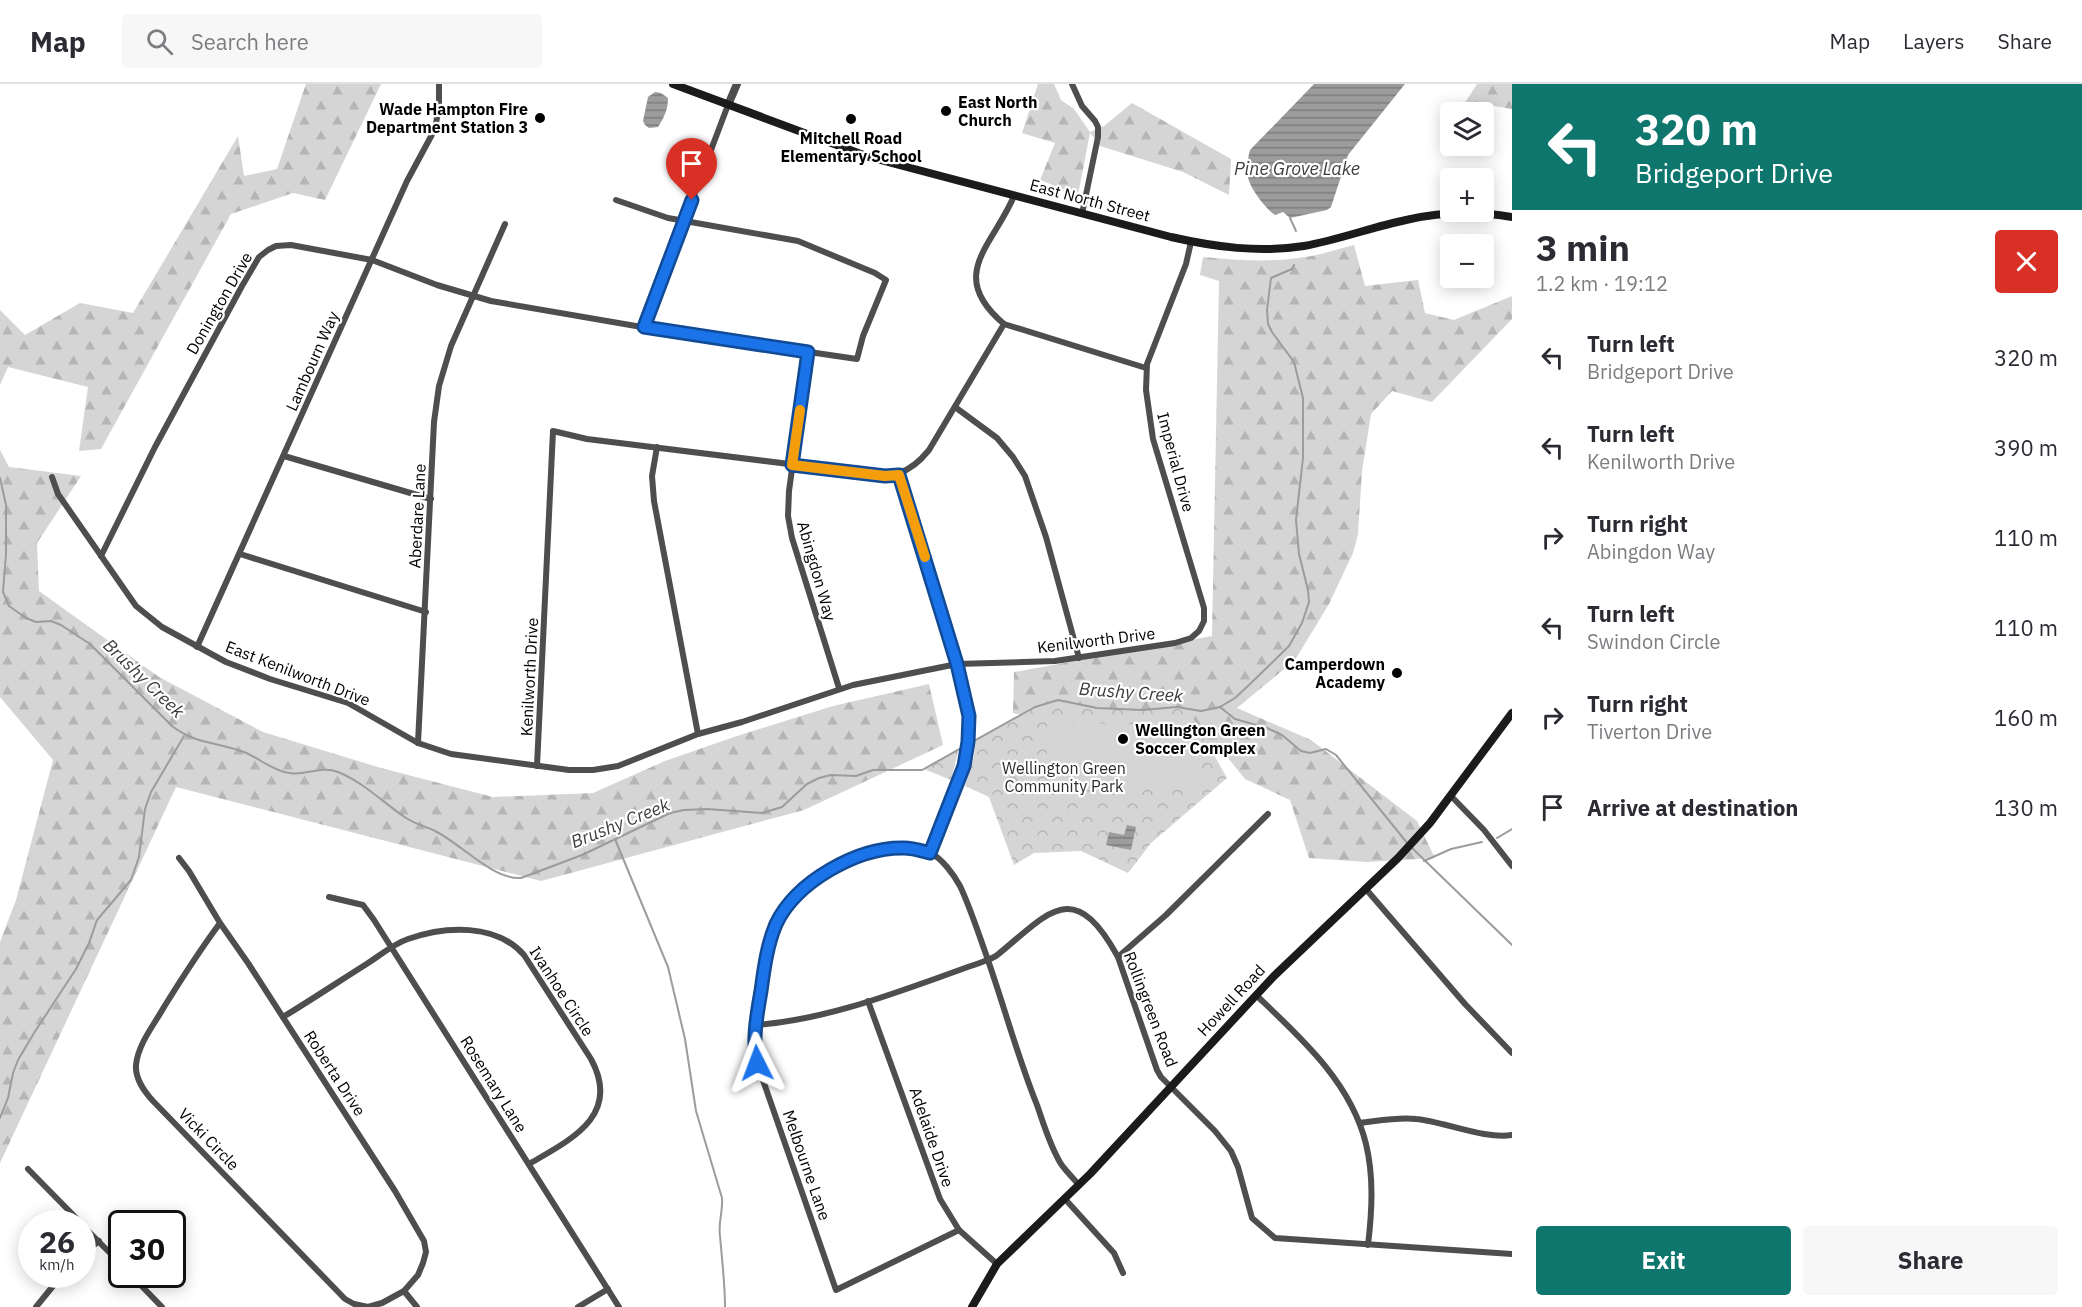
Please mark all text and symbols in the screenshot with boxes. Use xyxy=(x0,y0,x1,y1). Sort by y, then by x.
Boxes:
search box xyxy=(122,14,542,68)
text: Map xyxy=(30,23,86,60)
icon: search xyxy=(143,25,176,58)
text: Search here xyxy=(191,27,309,56)
text: Map xyxy=(1830,27,1870,55)
text: Layers xyxy=(1903,27,1965,55)
text: Share xyxy=(1998,27,2052,55)
place label: East North Church xyxy=(958,92,1037,130)
place label: Wade Hampton Fire Department Station 3 xyxy=(366,99,528,137)
map controls xyxy=(1440,102,1494,288)
button: layers xyxy=(1440,102,1494,156)
text: 320 m xyxy=(1635,102,1758,157)
marker: East North Church xyxy=(939,104,953,118)
icon: left xyxy=(1536,108,1614,186)
marker: Wade Hampton Fire Department Station 3 xyxy=(533,111,547,125)
marker: Mitchell Road Elementary School xyxy=(844,112,858,126)
place label: Mitchell Road Elementary School xyxy=(780,128,922,166)
pin xyxy=(666,138,717,200)
icon: arrive xyxy=(675,147,708,180)
text: Bridgeport Drive xyxy=(1635,155,1833,190)
water label: Pine Grove Lake xyxy=(1234,157,1360,180)
button: + xyxy=(1440,168,1494,222)
street label: East North Street xyxy=(1028,174,1152,226)
text: 3 min xyxy=(1536,224,1630,271)
button: close xyxy=(1995,230,2058,293)
button: − xyxy=(1440,234,1494,288)
street label: Donington Drive xyxy=(182,248,256,358)
text: 1.2 km · 19:12 xyxy=(1536,270,1668,297)
street label: Lambourn Way xyxy=(281,308,343,414)
text: Turn left xyxy=(1587,329,1675,358)
icon: left xyxy=(1536,341,1569,374)
text: 320 m xyxy=(1994,343,2058,372)
text: Bridgeport Drive xyxy=(1587,358,1734,385)
street label: Imperial Drive xyxy=(1153,410,1199,514)
text: Turn left xyxy=(1587,419,1675,448)
icon: left xyxy=(1536,431,1569,464)
text: 390 m xyxy=(1994,433,2058,462)
text: Kenilworth Drive xyxy=(1587,448,1735,475)
street label: Aberdare Lane xyxy=(404,463,430,569)
text: Turn right xyxy=(1587,509,1688,538)
street label: Abingdon Way xyxy=(793,519,841,623)
icon: right xyxy=(1536,521,1569,554)
text: 110 m xyxy=(1994,523,2058,552)
text: Abingdon Way xyxy=(1587,538,1715,565)
text: Turn left xyxy=(1587,599,1675,628)
icon: left xyxy=(1536,611,1569,644)
text: 110 m xyxy=(1994,613,2058,642)
street label: Kenilworth Drive xyxy=(516,617,542,737)
street label: Kenilworth Drive xyxy=(1036,623,1156,657)
text: Swindon Circle xyxy=(1587,628,1720,655)
water label: Brushy Creek xyxy=(98,633,190,723)
street label: East Kenilworth Drive xyxy=(223,636,373,710)
place label: Camperdown Academy xyxy=(1284,654,1385,692)
marker: Camperdown Academy xyxy=(1390,666,1404,680)
water label: Brushy Creek xyxy=(1078,677,1185,707)
text: Turn right xyxy=(1587,689,1688,718)
icon: right xyxy=(1536,701,1569,734)
text: 160 m xyxy=(1994,703,2058,732)
text: Tiverton Drive xyxy=(1587,718,1712,745)
place label: Wellington Green Soccer Complex xyxy=(1135,720,1265,758)
marker: Wellington Green Soccer Complex xyxy=(1116,732,1130,746)
park label: Wellington Green Community Park xyxy=(1002,758,1126,796)
icon: arrive xyxy=(1536,791,1569,824)
water label: Brushy Creek xyxy=(567,793,673,853)
text: Arrive at destination xyxy=(1587,793,1798,822)
text: 130 m xyxy=(1994,793,2058,822)
street label: Ivanhoe Circle xyxy=(525,942,599,1040)
street label: Rollingreen Road xyxy=(1120,948,1182,1070)
street label: Howell Road xyxy=(1193,960,1269,1040)
street label: Roberta Drive xyxy=(300,1026,370,1120)
position arrow xyxy=(725,1031,789,1095)
street label: Rosemary Lane xyxy=(456,1032,532,1136)
street label: Adelaide Drive xyxy=(906,1084,958,1190)
street label: Vicki Circle xyxy=(174,1104,244,1174)
street label: Melbourne Lane xyxy=(779,1107,835,1223)
speed limit sign: 30 xyxy=(108,1210,186,1288)
text: 26 xyxy=(39,1222,75,1261)
button: Exit xyxy=(1536,1226,1791,1295)
button: Share xyxy=(1803,1226,2058,1295)
text: km/h xyxy=(39,1255,75,1274)

